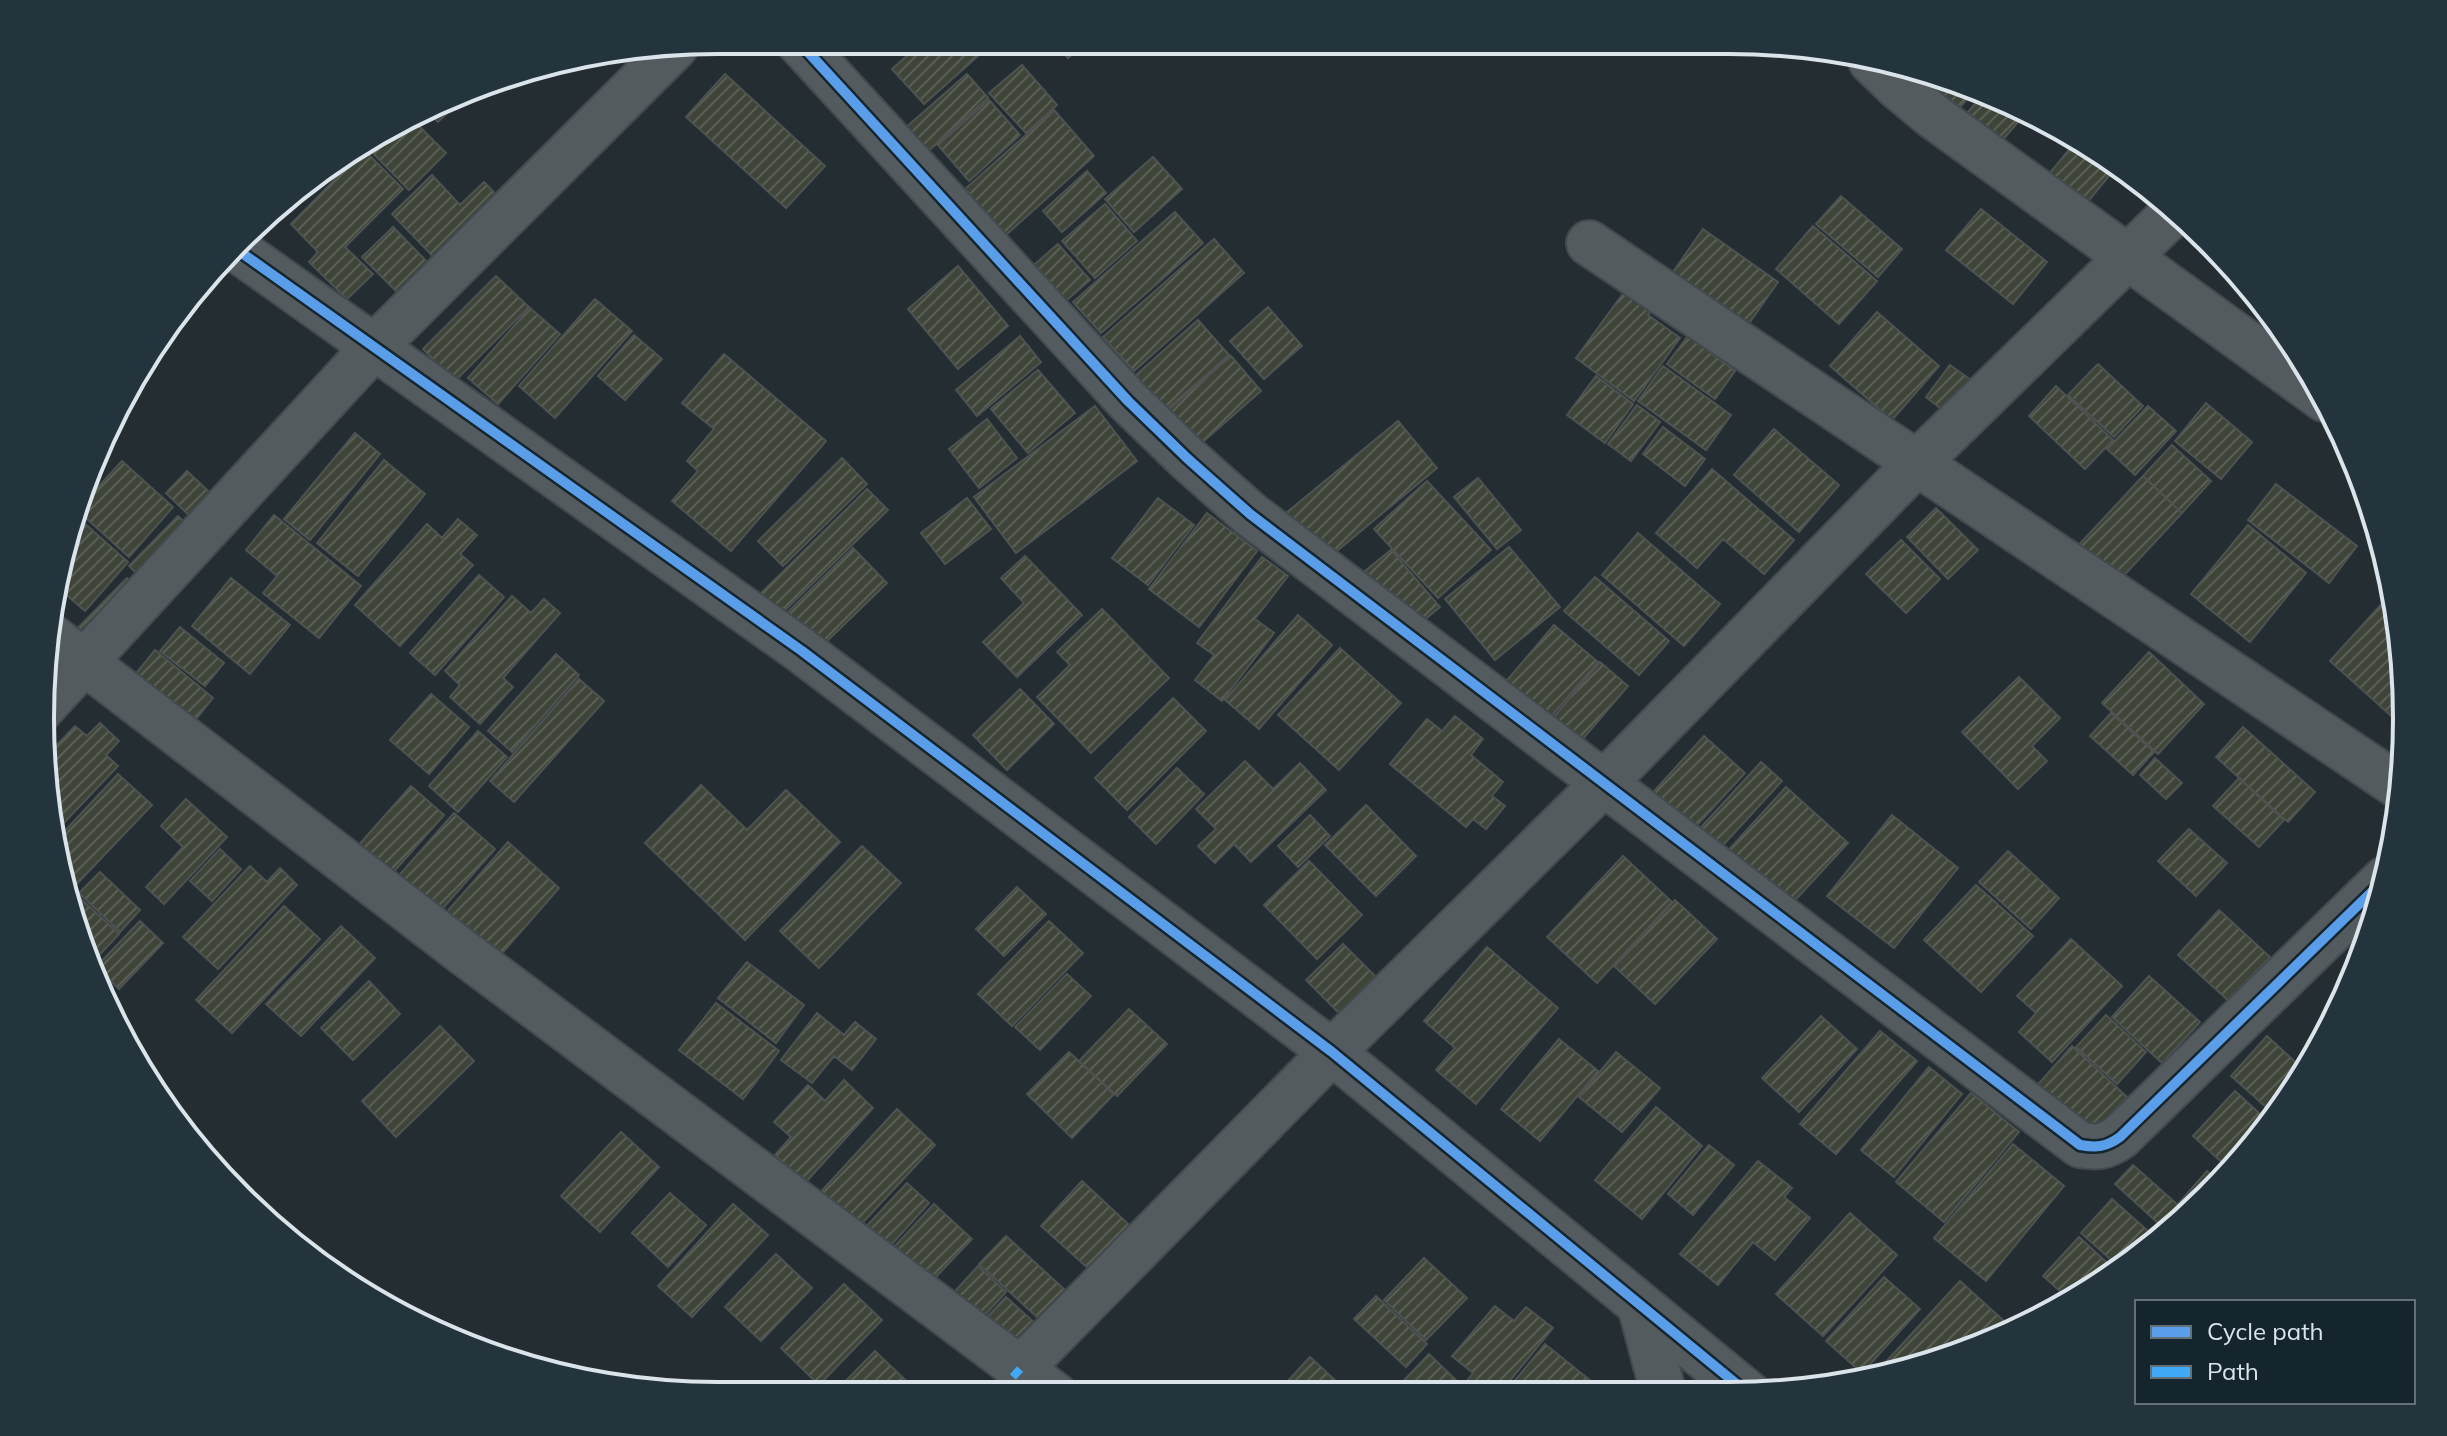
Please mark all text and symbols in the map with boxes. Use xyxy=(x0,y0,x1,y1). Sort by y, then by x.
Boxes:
legend xyxy=(2135,1300,2415,1404)
text: Cycle path xyxy=(2207,1316,2324,1346)
text: Path xyxy=(2207,1356,2259,1386)

